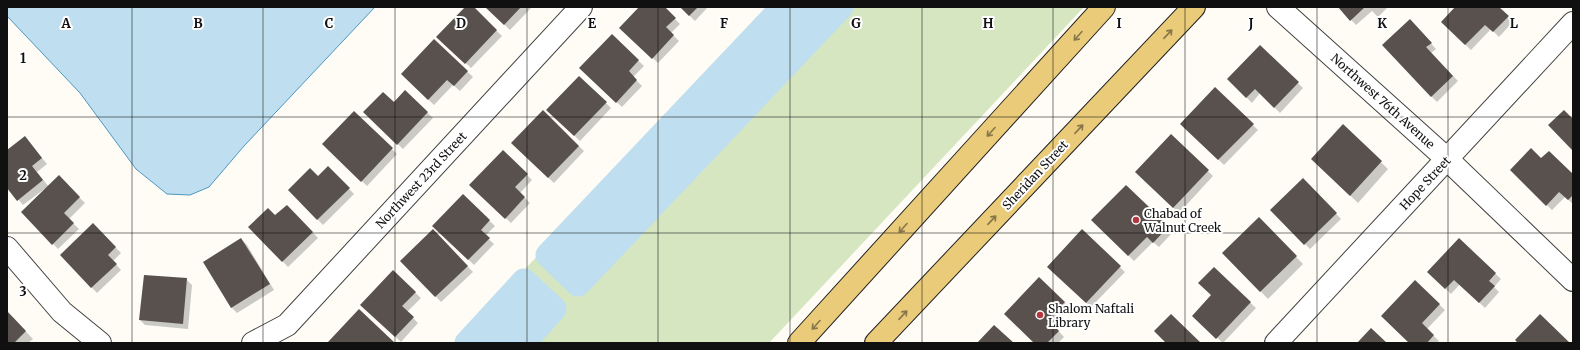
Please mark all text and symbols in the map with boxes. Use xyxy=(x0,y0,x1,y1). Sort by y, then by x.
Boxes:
text: A xyxy=(60,15,71,32)
text: B xyxy=(193,15,203,32)
text: C xyxy=(325,15,334,32)
text: D xyxy=(456,15,466,32)
text: E xyxy=(588,15,597,32)
text: F xyxy=(720,15,728,32)
text: G xyxy=(851,15,861,32)
text: H xyxy=(983,15,994,32)
text: I xyxy=(1116,15,1122,32)
text: J xyxy=(1247,15,1254,32)
text: K xyxy=(1377,15,1387,32)
text: L xyxy=(1510,15,1519,32)
one-way arrow xyxy=(1163,29,1173,39)
one-way arrow xyxy=(1073,31,1083,41)
text: 1 xyxy=(20,50,26,67)
street label: Northwest 76th Avenue xyxy=(1328,50,1438,152)
one-way arrow xyxy=(1074,124,1084,134)
one-way arrow xyxy=(986,127,995,137)
street label: Northwest 23rd Street xyxy=(372,128,470,231)
street label: Sheridan Street xyxy=(999,137,1071,213)
street label: Hope Street xyxy=(1396,153,1454,213)
text: 2 xyxy=(19,167,27,184)
place label: Chabad of Walnut Creek xyxy=(1143,206,1222,235)
one-way arrow xyxy=(988,215,997,225)
marker: Chabad of Walnut Creek xyxy=(1131,215,1141,225)
one-way arrow xyxy=(899,223,908,234)
text: 3 xyxy=(19,283,27,300)
place label: Shalom Naftali Library xyxy=(1048,301,1134,330)
one-way arrow xyxy=(898,310,908,320)
marker: Shalom Naftali Library xyxy=(1035,310,1045,320)
one-way arrow xyxy=(812,319,821,329)

